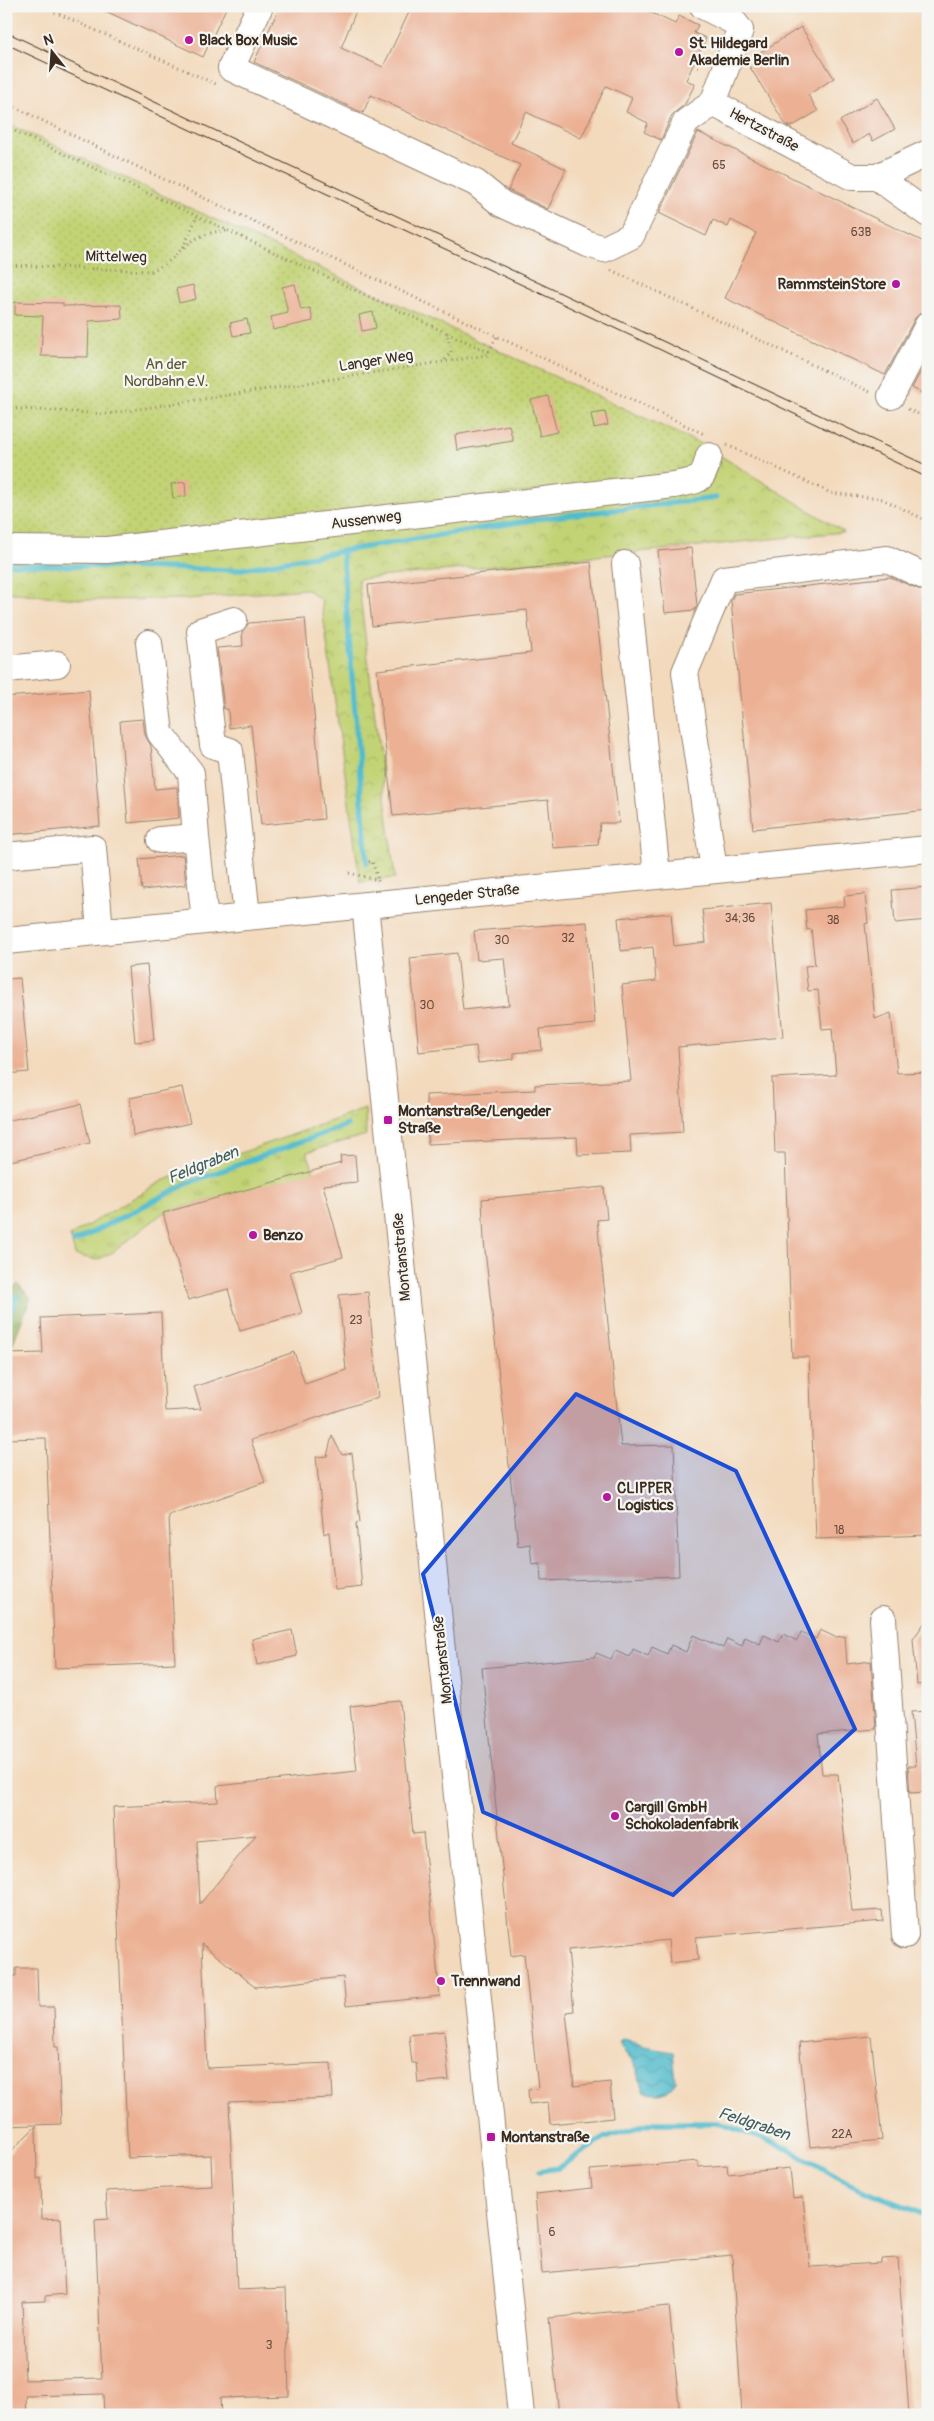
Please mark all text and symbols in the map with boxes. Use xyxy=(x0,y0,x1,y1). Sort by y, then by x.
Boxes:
north arrow xyxy=(28,28,78,78)
text: N xyxy=(41,31,55,50)
place label: Black Box Music xyxy=(199,31,298,50)
marker: Black Box Music xyxy=(183,34,195,46)
place label: St. Hildegard Akademie Berlin xyxy=(689,34,790,70)
marker: St. Hildegard Akademie Berlin xyxy=(673,46,685,58)
street label: Hertzstraße xyxy=(726,104,803,157)
house number: 65 xyxy=(712,158,726,173)
house number: 63B xyxy=(851,225,871,240)
street label: Mittelweg xyxy=(85,247,147,267)
place label: RammsteinStore xyxy=(777,275,887,294)
marker: RammsteinStore xyxy=(890,278,902,290)
street label: Langer Weg xyxy=(338,346,414,376)
park label: An der Nordbahn e.V. xyxy=(124,355,208,391)
street label: Aussenweg xyxy=(330,506,402,534)
street label: Lengeder Straße xyxy=(414,880,521,910)
house number: 34;36 xyxy=(725,911,755,926)
house number: 38 xyxy=(827,913,839,928)
house number: 32 xyxy=(561,931,575,946)
house number: 30 xyxy=(495,933,509,948)
house number: 30 xyxy=(420,998,434,1013)
place label: Montanstraße/Lengeder Straße xyxy=(398,1102,552,1138)
marker: Montanstraße/Lengeder Straße xyxy=(382,1114,394,1126)
water label: Feldgraben xyxy=(165,1141,242,1188)
street label: Montanstraße xyxy=(389,1212,415,1302)
place label: Benzo xyxy=(263,1226,303,1245)
marker: Benzo xyxy=(247,1229,259,1241)
house number: 23 xyxy=(349,1313,363,1328)
place label: CLIPPER Logistics xyxy=(617,1479,674,1515)
marker: CLIPPER Logistics xyxy=(601,1491,613,1503)
house number: 18 xyxy=(834,1523,844,1538)
street label: Montanstraße xyxy=(429,1614,457,1705)
place label: Cargill GmbH Schokoladenfabrik xyxy=(625,1798,739,1834)
marker: Cargill GmbH Schokoladenfabrik xyxy=(609,1810,621,1822)
place label: Trennwand xyxy=(450,1972,521,1991)
marker: Trennwand xyxy=(435,1975,447,1987)
water label: Feldgraben xyxy=(716,2103,793,2145)
house number: 22A xyxy=(831,2127,853,2142)
place label: Montanstraße xyxy=(501,2128,590,2147)
marker: Montanstraße xyxy=(485,2131,497,2143)
house number: 6 xyxy=(549,2225,556,2240)
house number: 3 xyxy=(266,2338,273,2353)

